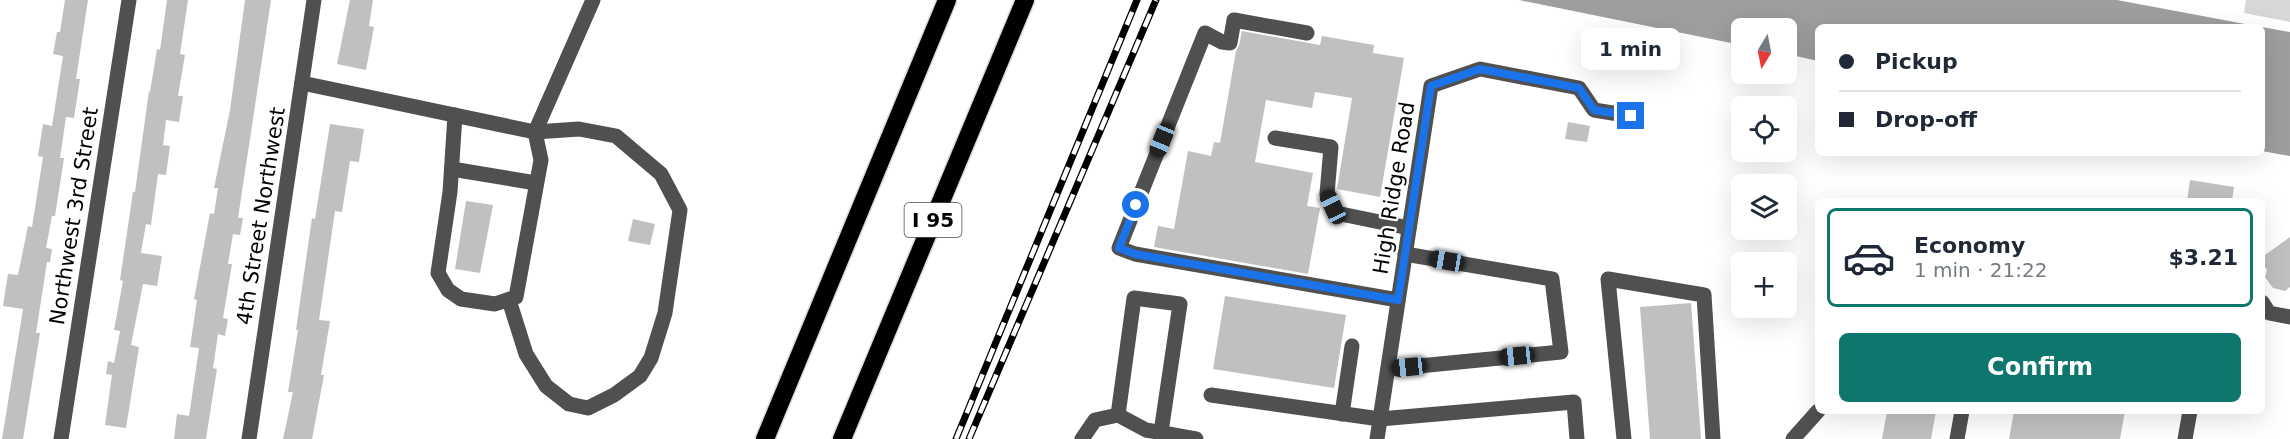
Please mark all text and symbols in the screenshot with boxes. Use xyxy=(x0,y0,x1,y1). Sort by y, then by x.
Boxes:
north arrow xyxy=(1731,18,1797,84)
map controls xyxy=(1731,18,1797,318)
callout: 1 min xyxy=(1582,29,1680,71)
text: 1 min xyxy=(1599,37,1662,61)
text: Pickup xyxy=(1875,49,1958,74)
button: locate xyxy=(1731,96,1797,162)
street label: High Ridge Road xyxy=(1369,100,1419,276)
route end xyxy=(1617,102,1644,129)
street label: Northwest 3rd Street xyxy=(45,105,103,327)
street label: 4th Street Northwest xyxy=(232,105,290,327)
text: Drop-off xyxy=(1875,107,1977,132)
car xyxy=(1147,120,1177,160)
button: layers xyxy=(1731,174,1797,240)
car xyxy=(1317,187,1349,227)
route start xyxy=(1122,191,1149,218)
road number: I 95 xyxy=(904,203,962,237)
icon: car xyxy=(1842,231,1896,285)
text: Economy xyxy=(1914,233,2025,258)
text: $3.21 xyxy=(2168,245,2238,270)
car xyxy=(1428,249,1466,273)
button: + xyxy=(1731,252,1797,318)
text: 1 min · 21:22 xyxy=(1914,258,2048,282)
button: Confirm xyxy=(1839,333,2241,402)
car xyxy=(1498,345,1536,367)
car xyxy=(1390,356,1428,378)

